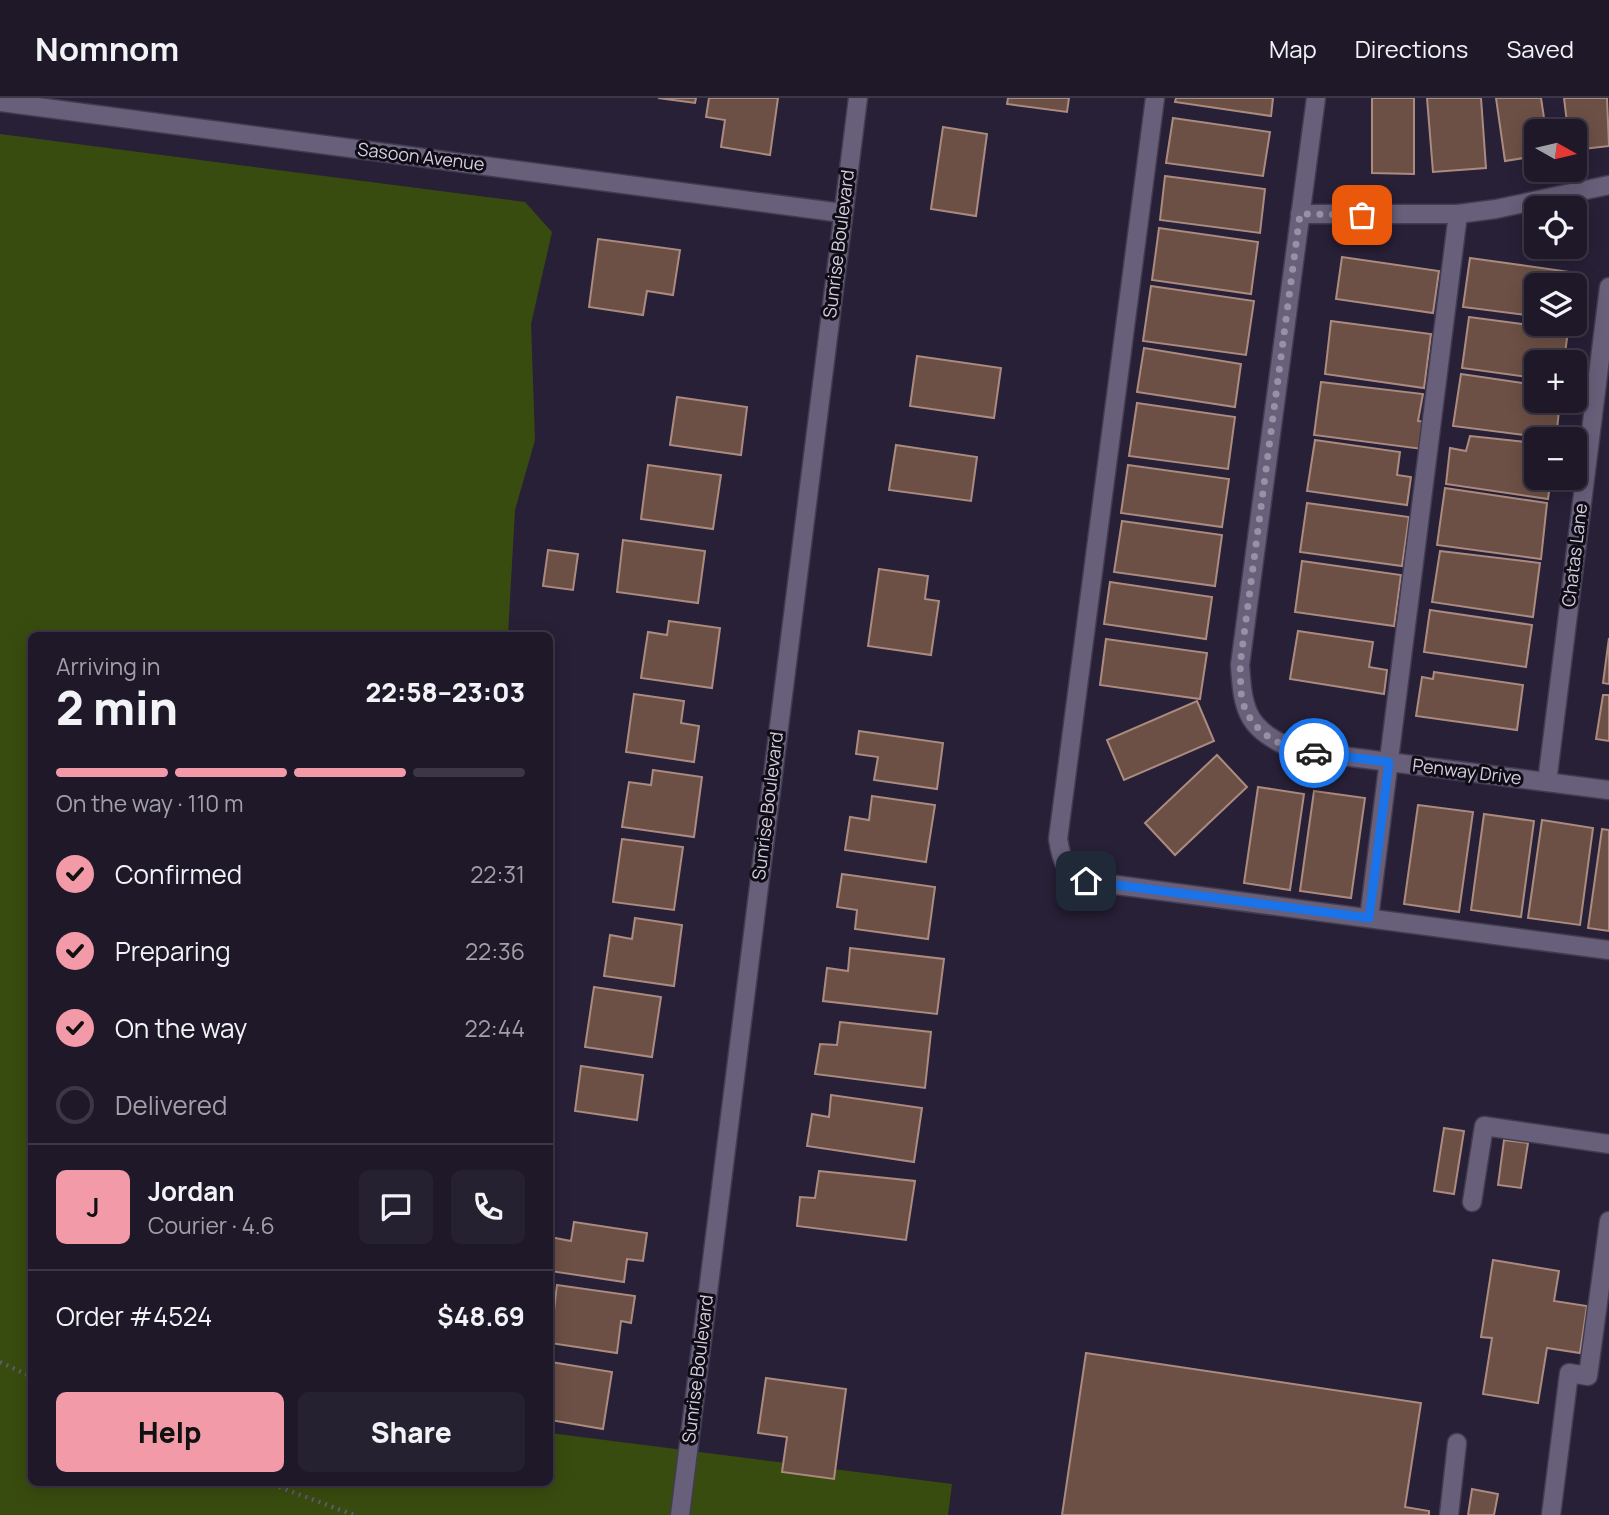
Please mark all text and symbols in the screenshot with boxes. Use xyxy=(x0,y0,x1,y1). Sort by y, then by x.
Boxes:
text: Nomnom xyxy=(35,26,179,71)
text: Map xyxy=(1269,32,1317,65)
text: Directions xyxy=(1355,32,1468,65)
text: Saved xyxy=(1506,32,1574,65)
north arrow xyxy=(1524,119,1587,182)
map controls xyxy=(1524,119,1587,490)
street label: Sasoon Avenue xyxy=(356,136,486,176)
street label: Sunrise Boulevard xyxy=(817,168,859,319)
pin xyxy=(1332,185,1392,245)
icon: bag xyxy=(1343,196,1381,234)
button: locate xyxy=(1524,196,1587,259)
button: layers xyxy=(1524,273,1587,336)
button: + xyxy=(1524,350,1587,413)
button: − xyxy=(1524,427,1587,490)
street label: Chatas Lane xyxy=(1556,502,1592,608)
text: Arriving in xyxy=(56,650,161,682)
text: 22:58–23:03 xyxy=(366,674,525,710)
text: 2 min xyxy=(56,676,178,739)
courier xyxy=(1279,718,1349,788)
street label: Sunrise Boulevard xyxy=(746,730,788,881)
icon: car xyxy=(1295,734,1333,772)
street label: Penway Drive xyxy=(1411,752,1523,790)
text: On the way · 110 m xyxy=(56,787,243,819)
pin xyxy=(1056,851,1116,911)
icon: check xyxy=(56,855,94,893)
text: Confirmed xyxy=(115,856,242,892)
text: 22:31 xyxy=(470,858,525,890)
icon: home xyxy=(1067,862,1105,900)
icon: check xyxy=(56,932,94,970)
text: Preparing xyxy=(115,933,231,969)
text: 22:36 xyxy=(465,935,525,967)
icon: check xyxy=(56,1009,94,1047)
text: On the way xyxy=(115,1010,247,1046)
text: 22:44 xyxy=(465,1012,525,1044)
text: Delivered xyxy=(115,1087,227,1123)
button: chat xyxy=(359,1170,433,1244)
button: phone xyxy=(451,1170,525,1244)
text: Jordan xyxy=(148,1173,234,1209)
text: J xyxy=(86,1189,100,1225)
text: Courier · 4.6 xyxy=(148,1209,275,1241)
street label: Sunrise Boulevard xyxy=(676,1293,718,1444)
text: Order #4524 xyxy=(56,1298,212,1334)
text: $48.69 xyxy=(437,1298,525,1334)
button: Help xyxy=(56,1392,284,1472)
button: Share xyxy=(298,1392,525,1472)

